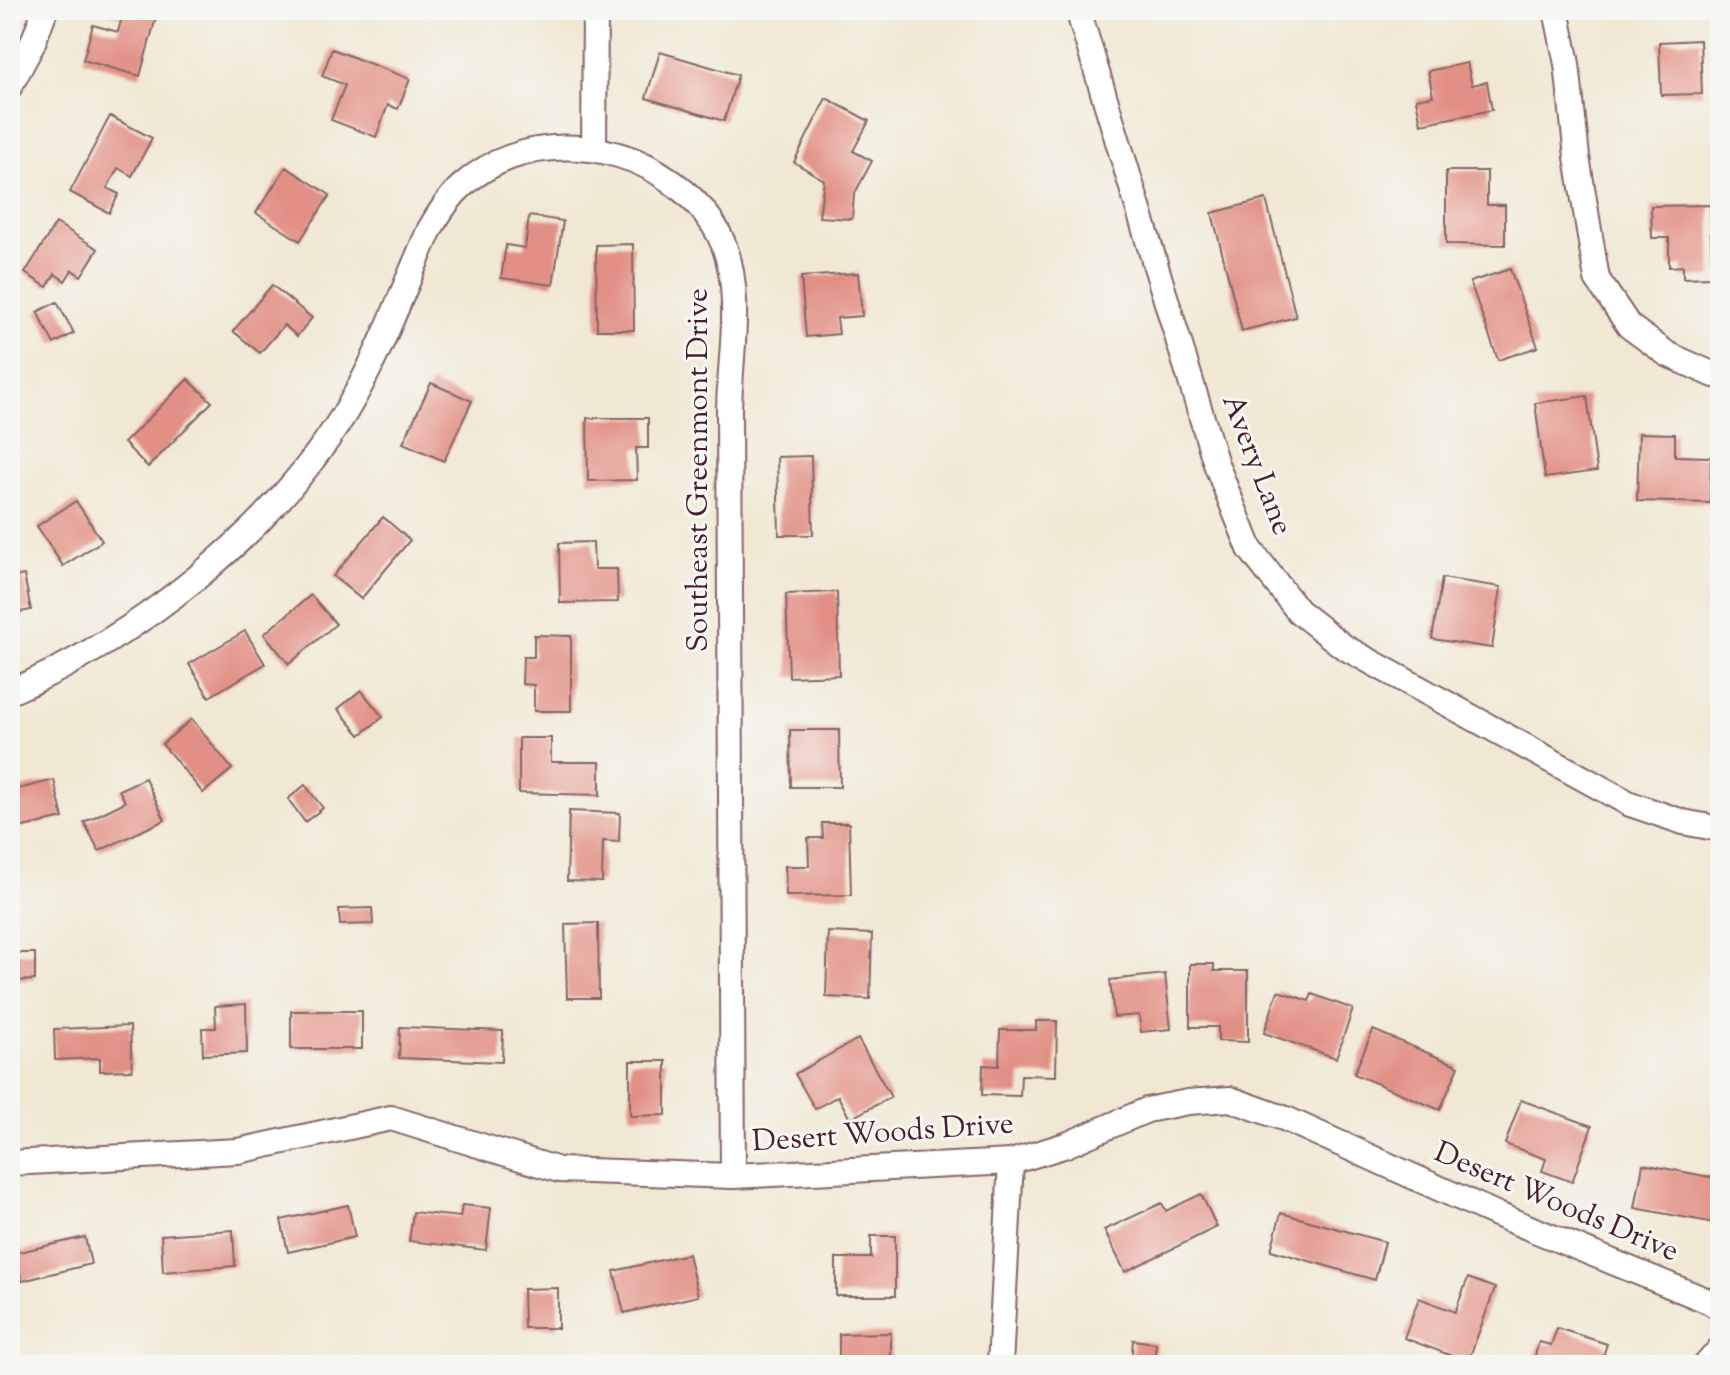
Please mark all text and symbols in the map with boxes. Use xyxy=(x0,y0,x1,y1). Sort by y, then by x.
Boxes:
street label: Southeast Greenmont Drive xyxy=(678,288,721,652)
street label: Avery Lane xyxy=(1210,388,1302,542)
street label: Desert Woods Drive xyxy=(751,1103,1015,1165)
street label: Desert Woods Drive xyxy=(1427,1132,1685,1274)

